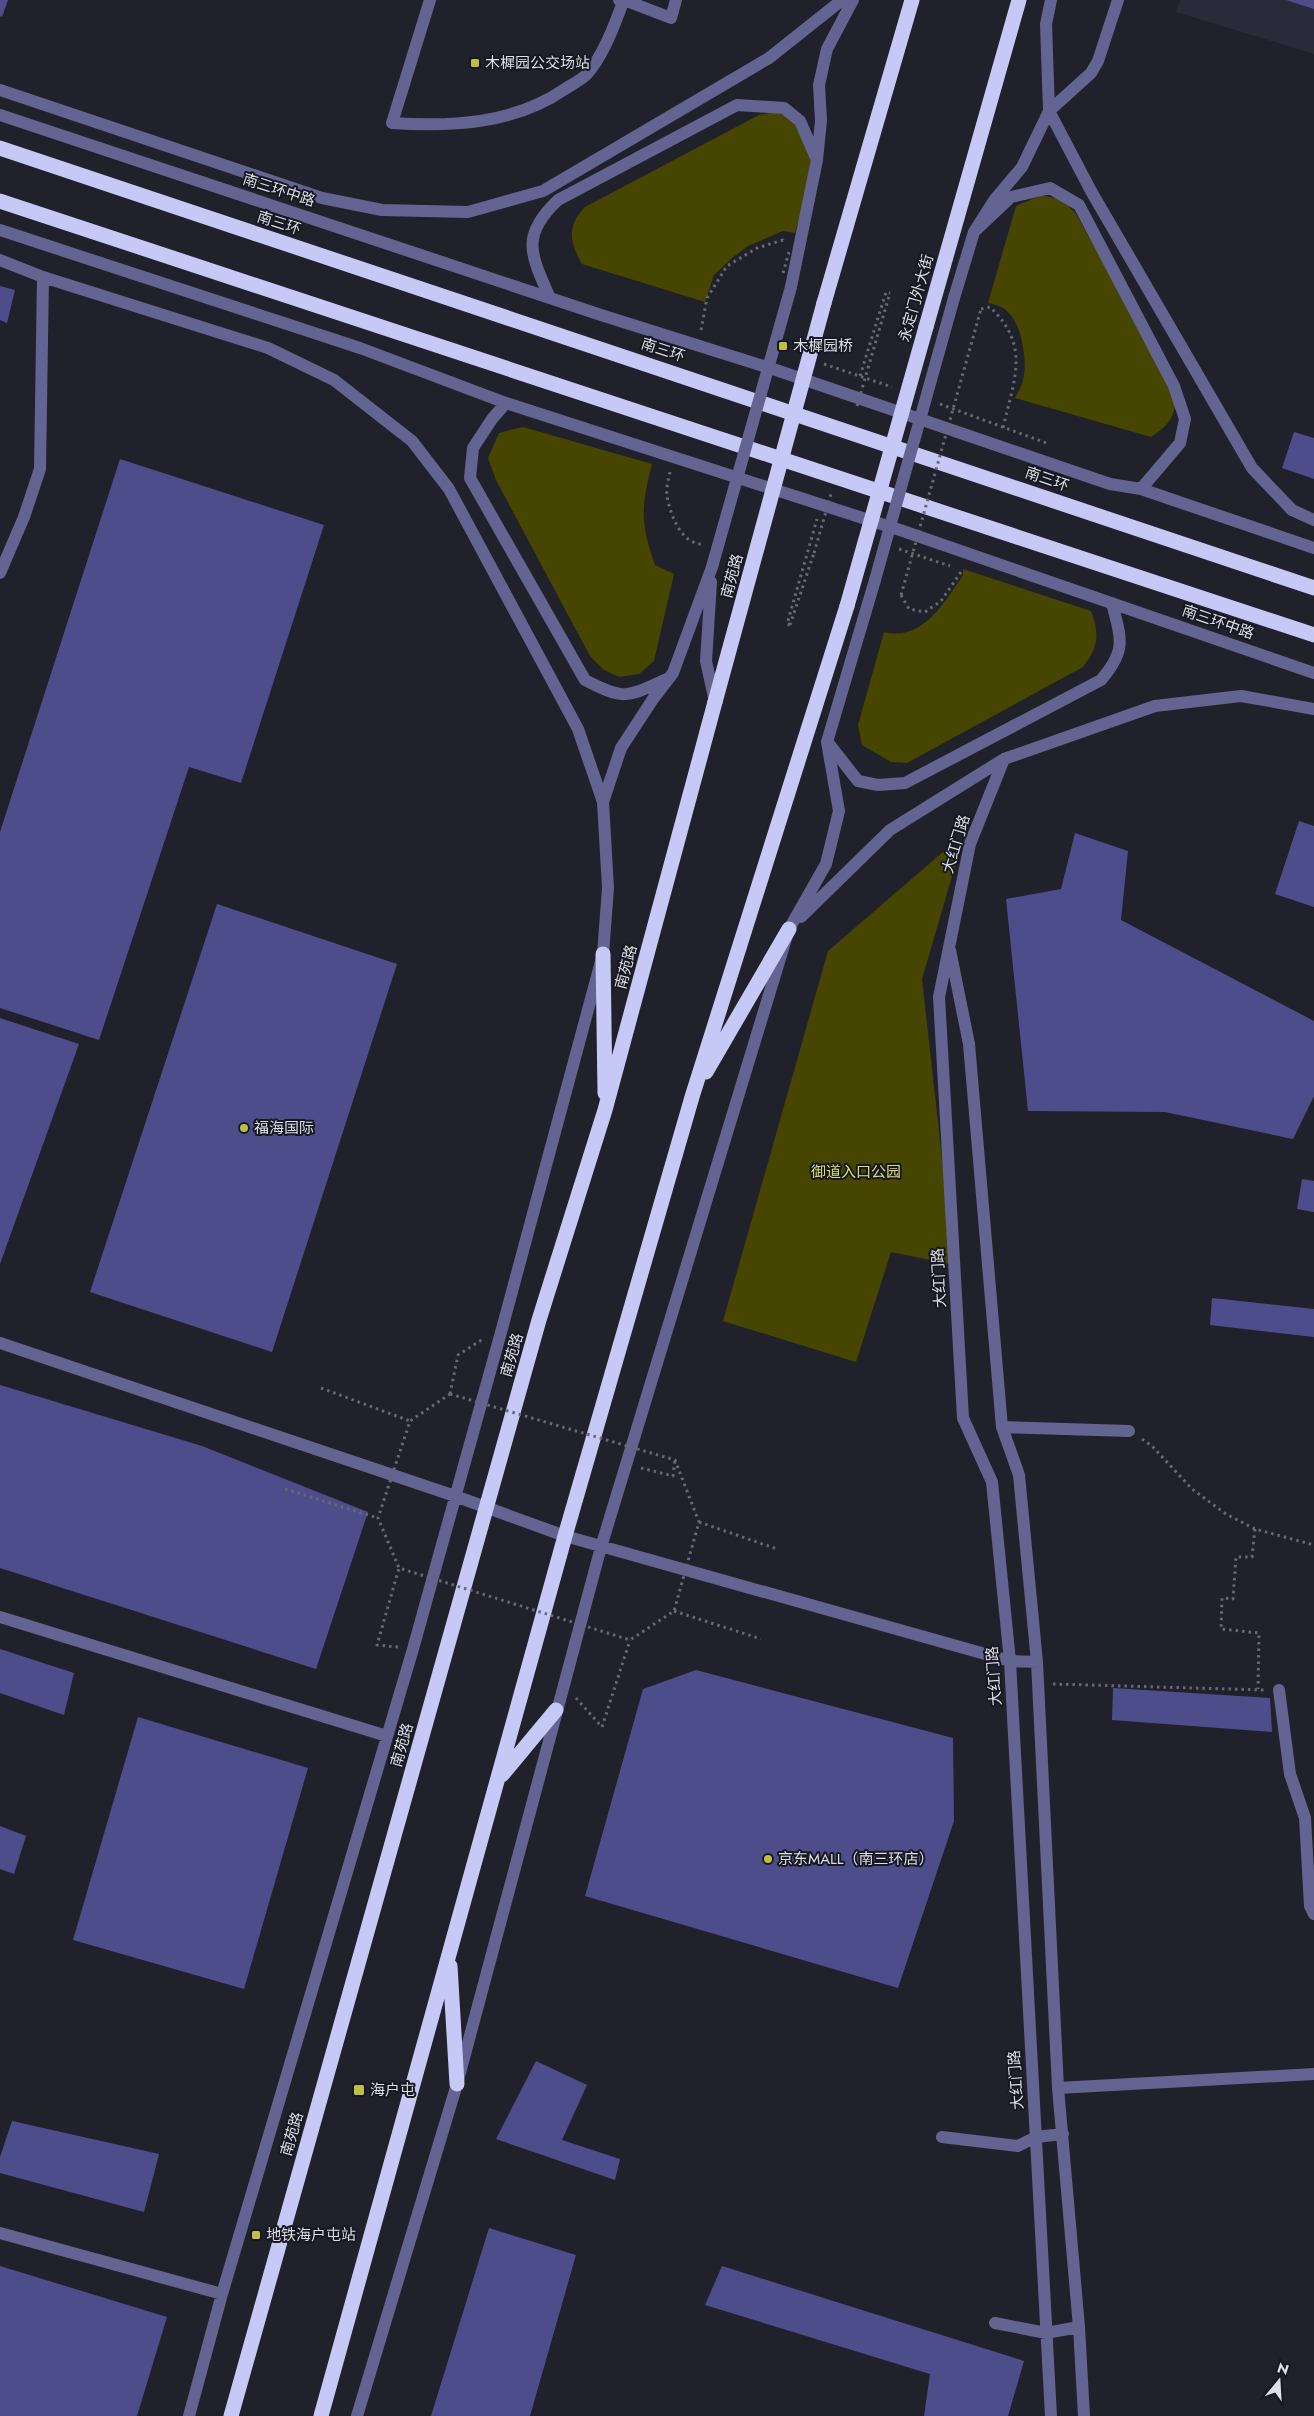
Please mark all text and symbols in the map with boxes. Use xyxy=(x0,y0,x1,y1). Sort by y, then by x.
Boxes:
place label: 木樨园公交场站 xyxy=(485,52,590,74)
marker: 木樨园公交场站 xyxy=(469,57,481,69)
street label: 南三环中路 xyxy=(240,168,318,212)
street label: 南三环 xyxy=(254,206,304,240)
street label: 永定门外大街 xyxy=(893,252,939,344)
street label: 南三环 xyxy=(638,333,688,367)
place label: 木樨园桥 xyxy=(793,335,853,357)
marker: 木樨园桥 xyxy=(777,340,789,352)
street label: 南三环 xyxy=(1022,461,1072,497)
street label: 南苑路 xyxy=(716,551,748,601)
street label: 南三环中路 xyxy=(1179,599,1257,645)
street label: 大红门路 xyxy=(937,812,975,876)
street label: 南苑路 xyxy=(610,942,642,992)
place label: 福海国际 xyxy=(254,1117,314,1139)
marker: 福海国际 xyxy=(238,1122,250,1134)
park label: 御道入口公园 xyxy=(811,1161,901,1183)
street label: 大红门路 xyxy=(926,1247,952,1309)
street label: 南苑路 xyxy=(495,1330,529,1380)
street label: 大红门路 xyxy=(981,1645,1007,1707)
street label: 南苑路 xyxy=(385,1720,419,1770)
place label: 京东MALL（南三环店） xyxy=(778,1848,934,1870)
marker: 京东MALL（南三环店） xyxy=(762,1853,774,1865)
street label: 大红门路 xyxy=(1003,2049,1029,2111)
place label: 海户屯 xyxy=(370,2079,415,2101)
marker: 海户屯 xyxy=(352,2083,366,2097)
street label: 南苑路 xyxy=(275,2109,309,2159)
place label: 地铁海户屯站 xyxy=(266,2224,356,2246)
marker: 地铁海户屯站 xyxy=(250,2229,262,2241)
north arrow xyxy=(1254,2356,1304,2406)
text: N xyxy=(1275,2357,1291,2380)

